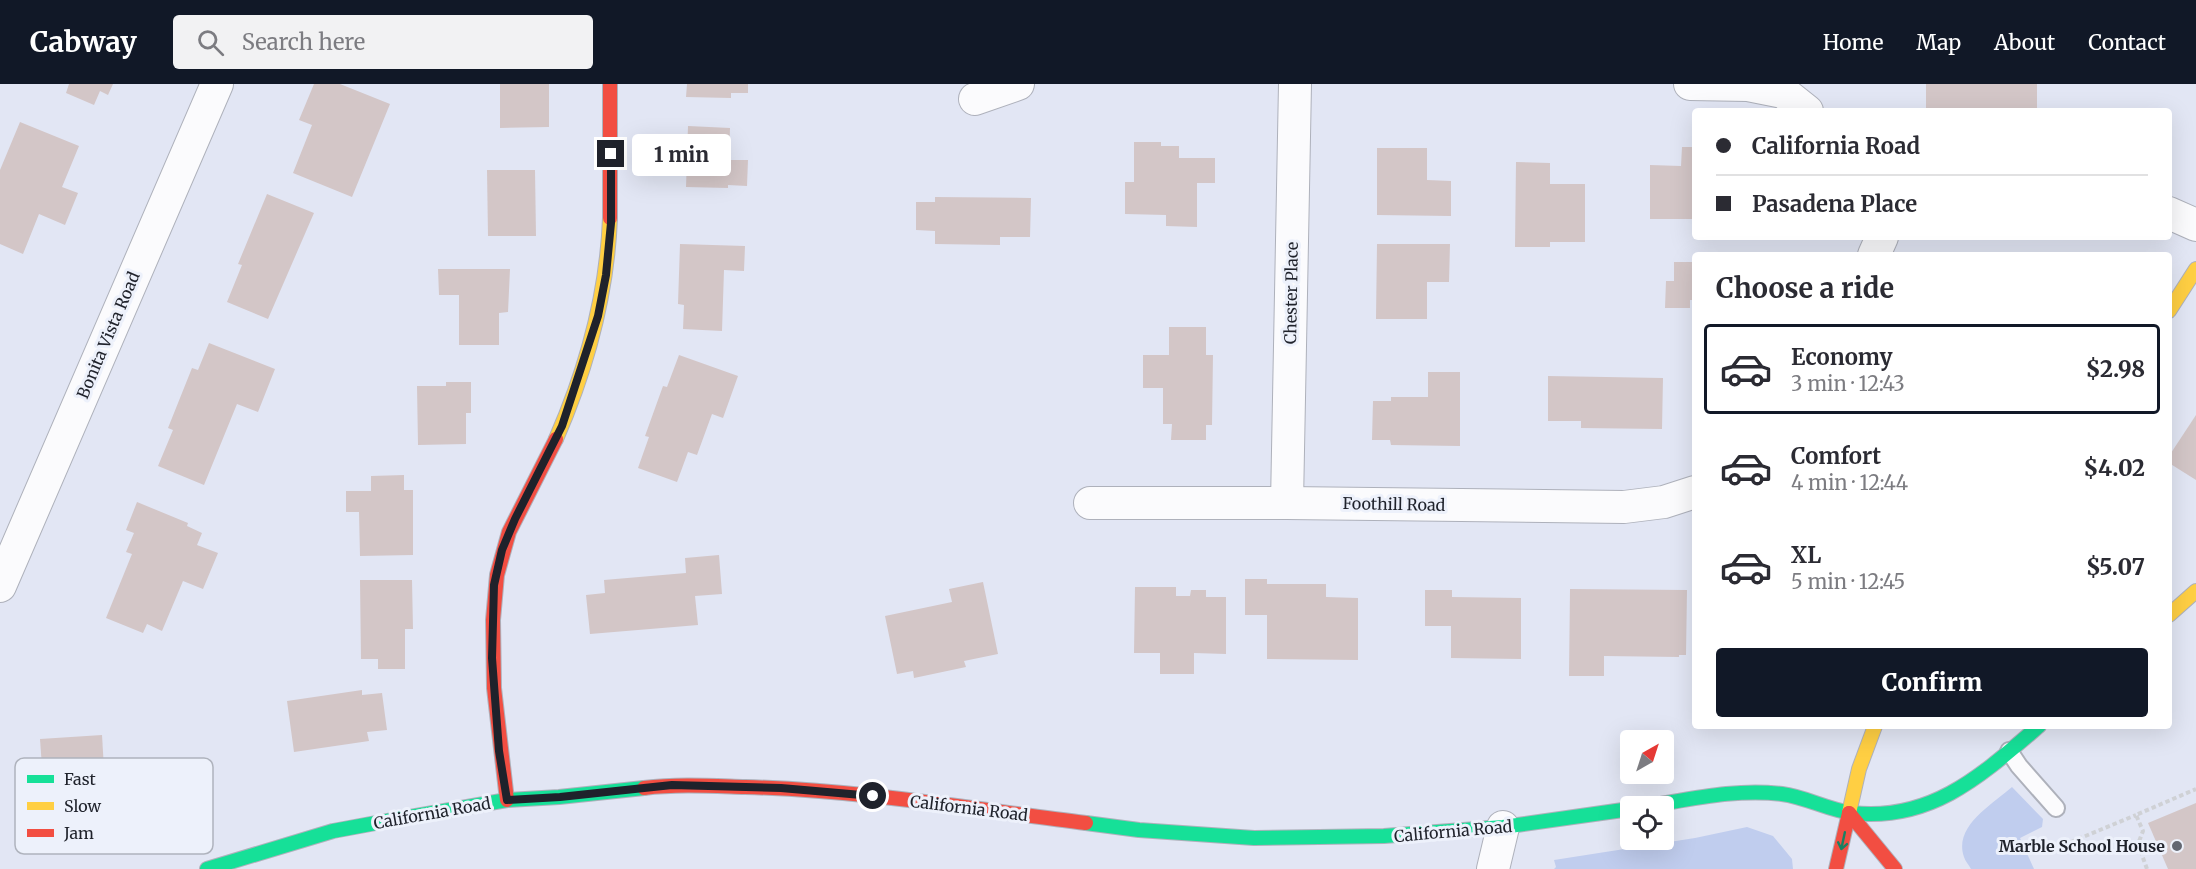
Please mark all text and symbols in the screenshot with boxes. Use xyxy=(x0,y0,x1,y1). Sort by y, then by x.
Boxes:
search box xyxy=(173,15,593,69)
text: Cabway xyxy=(30,24,137,60)
icon: search xyxy=(194,26,227,59)
text: Search here xyxy=(242,28,365,56)
text: Home xyxy=(1823,29,1883,56)
text: Map xyxy=(1916,29,1961,56)
text: About xyxy=(1994,29,2055,56)
text: Contact xyxy=(2088,29,2166,56)
text: California Road xyxy=(1752,132,1920,160)
callout: 1 min xyxy=(632,133,731,175)
route end xyxy=(597,140,624,167)
text: 1 min xyxy=(654,142,709,167)
text: Pasadena Place xyxy=(1752,190,1917,218)
street label: Chester Place xyxy=(1280,242,1302,344)
street label: Bonita Vista Road xyxy=(72,268,144,401)
text: Choose a ride xyxy=(1716,271,1894,305)
icon: car xyxy=(1719,342,1773,396)
text: Economy xyxy=(1791,343,1892,371)
text: $2.98 xyxy=(2086,355,2145,383)
text: 3 min · 12:43 xyxy=(1791,371,1905,396)
icon: car xyxy=(1719,441,1773,495)
text: Comfort xyxy=(1791,442,1881,470)
text: $4.02 xyxy=(2084,454,2145,482)
text: 4 min · 12:44 xyxy=(1791,470,1908,495)
street label: Foothill Road xyxy=(1342,493,1446,515)
icon: car xyxy=(1719,540,1773,594)
text: XL xyxy=(1791,541,1821,569)
text: $5.07 xyxy=(2086,553,2145,581)
text: 5 min · 12:45 xyxy=(1791,569,1905,594)
button: Confirm xyxy=(1716,648,2148,717)
north arrow xyxy=(1620,730,1674,784)
map controls xyxy=(1620,730,1674,850)
legend xyxy=(15,758,213,854)
text: Fast xyxy=(64,769,97,789)
route start xyxy=(859,782,886,809)
street label: California Road xyxy=(909,791,1029,825)
street label: California Road xyxy=(372,793,492,833)
text: Slow xyxy=(64,796,102,816)
button: locate xyxy=(1620,796,1674,850)
street label: California Road xyxy=(1393,816,1513,846)
text: Jam xyxy=(63,823,94,843)
one-way arrow xyxy=(1837,831,1849,850)
place label: Marble School House xyxy=(1999,836,2165,856)
marker: Marble School House xyxy=(2170,839,2184,853)

